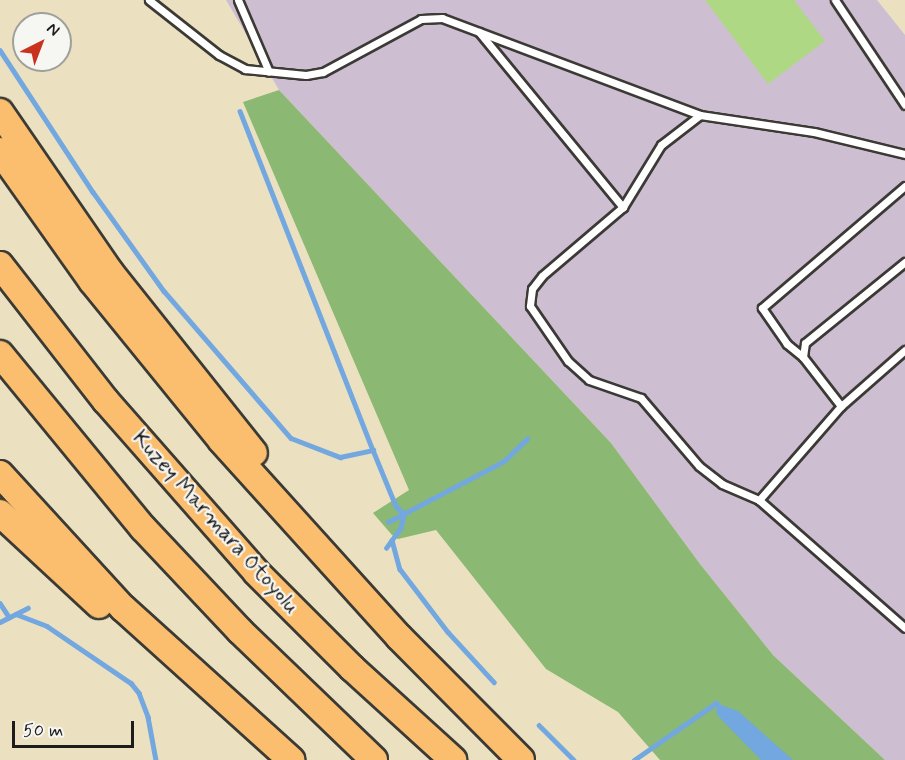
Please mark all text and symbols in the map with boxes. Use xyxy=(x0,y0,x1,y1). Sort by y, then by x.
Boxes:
north arrow xyxy=(12,12,72,72)
text: N xyxy=(42,18,64,41)
street label: Kuzey Marmara Otoyolu xyxy=(127,427,303,619)
scale bar xyxy=(15,709,136,747)
text: 50 m xyxy=(23,719,63,743)

